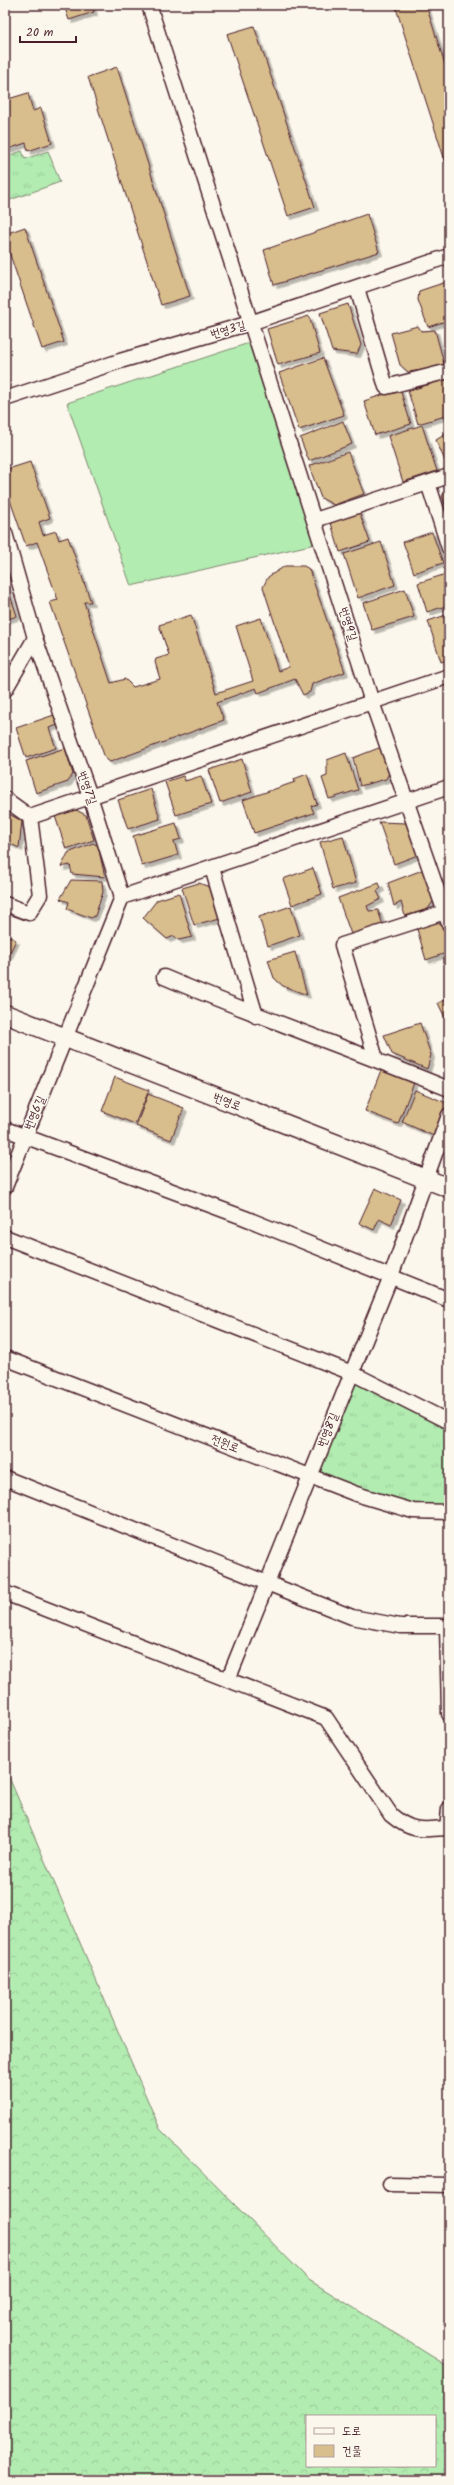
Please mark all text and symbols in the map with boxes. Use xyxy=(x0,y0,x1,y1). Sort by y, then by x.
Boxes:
scale bar xyxy=(20,18,76,44)
text: 20 m xyxy=(26,23,54,42)
street label: 번영3길 xyxy=(208,316,248,344)
street label: 번영9길 xyxy=(334,605,362,644)
street label: 번영7길 xyxy=(72,769,102,808)
street label: 번영로 xyxy=(210,1088,244,1116)
street label: 번영6길 xyxy=(19,1093,51,1133)
street label: 번영8길 xyxy=(312,1409,344,1450)
street label: 전원로 xyxy=(208,1430,242,1458)
legend xyxy=(306,2415,436,2467)
text: 도로 xyxy=(342,2422,361,2441)
text: 건물 xyxy=(342,2442,362,2461)

